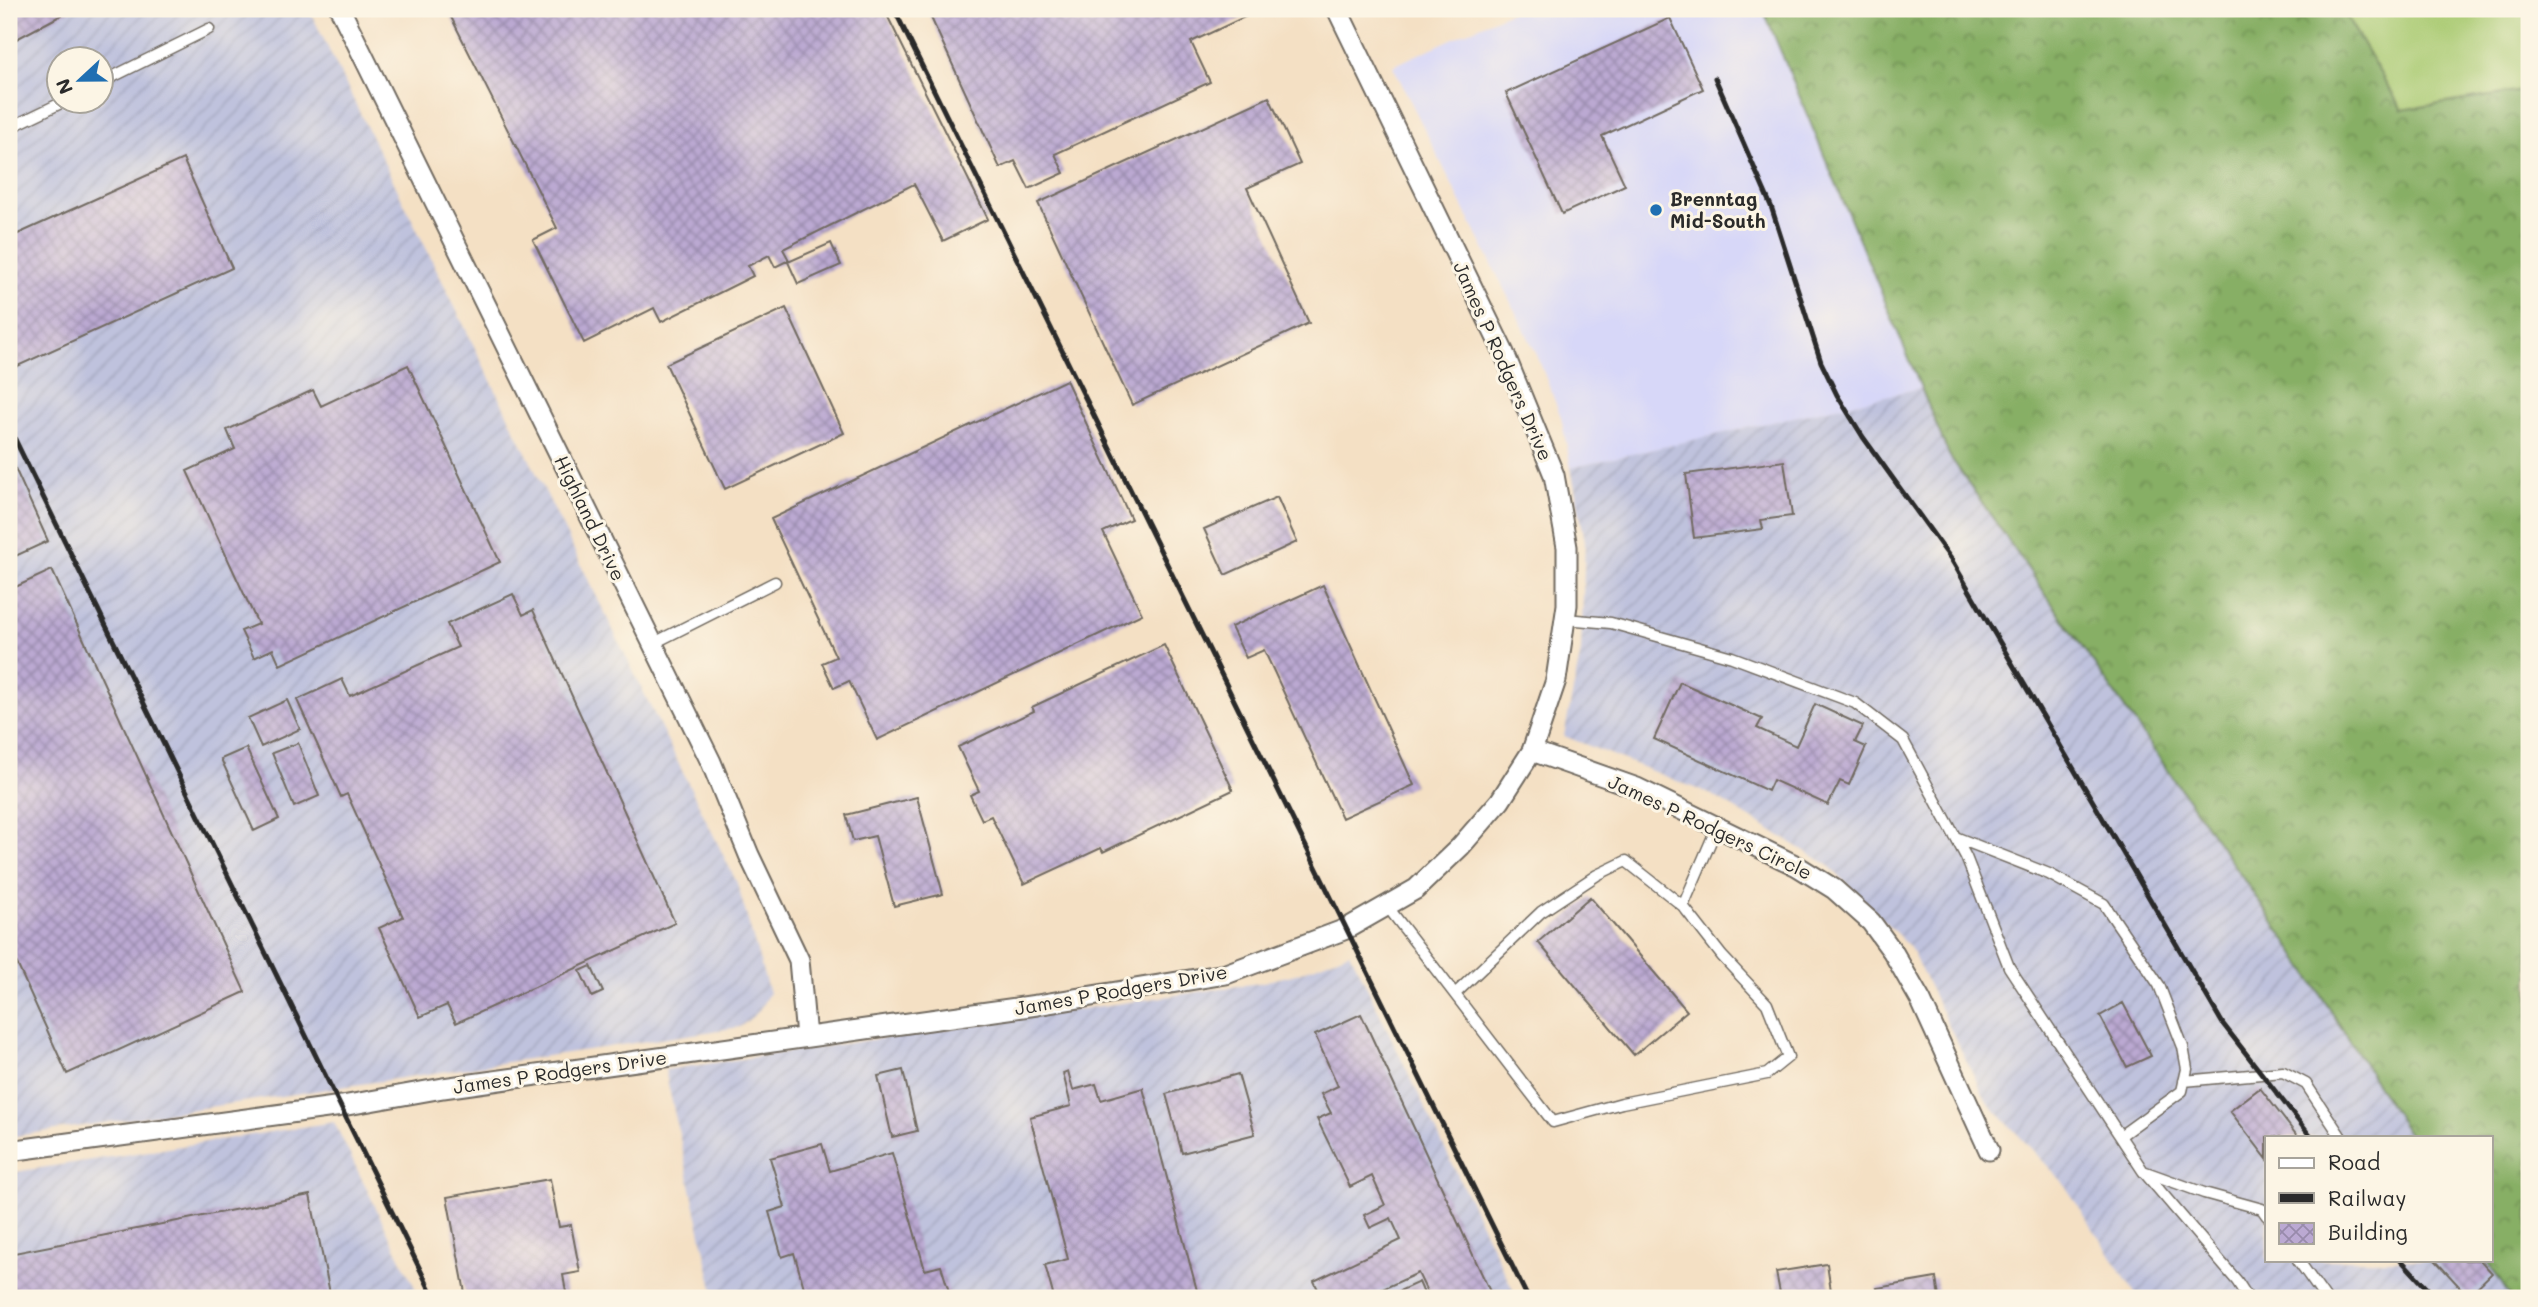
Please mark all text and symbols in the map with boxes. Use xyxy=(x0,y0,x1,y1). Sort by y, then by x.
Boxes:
north arrow xyxy=(46,46,116,116)
text: N xyxy=(49,75,78,98)
place label: Brenntag Mid-South xyxy=(1670,186,1766,233)
marker: Brenntag Mid-South xyxy=(1648,202,1664,218)
street label: James P Rodgers Drive xyxy=(1448,257,1559,464)
street label: Highland Drive xyxy=(549,451,632,585)
street label: James P Rodgers Circle xyxy=(1604,768,1816,885)
street label: James P Rodgers Drive xyxy=(1013,958,1229,1021)
street label: James P Rodgers Drive xyxy=(451,1044,668,1099)
legend xyxy=(2265,1136,2492,1262)
text: Road xyxy=(2328,1148,2380,1175)
text: Railway xyxy=(2328,1184,2407,1211)
text: Building xyxy=(2328,1218,2408,1245)

